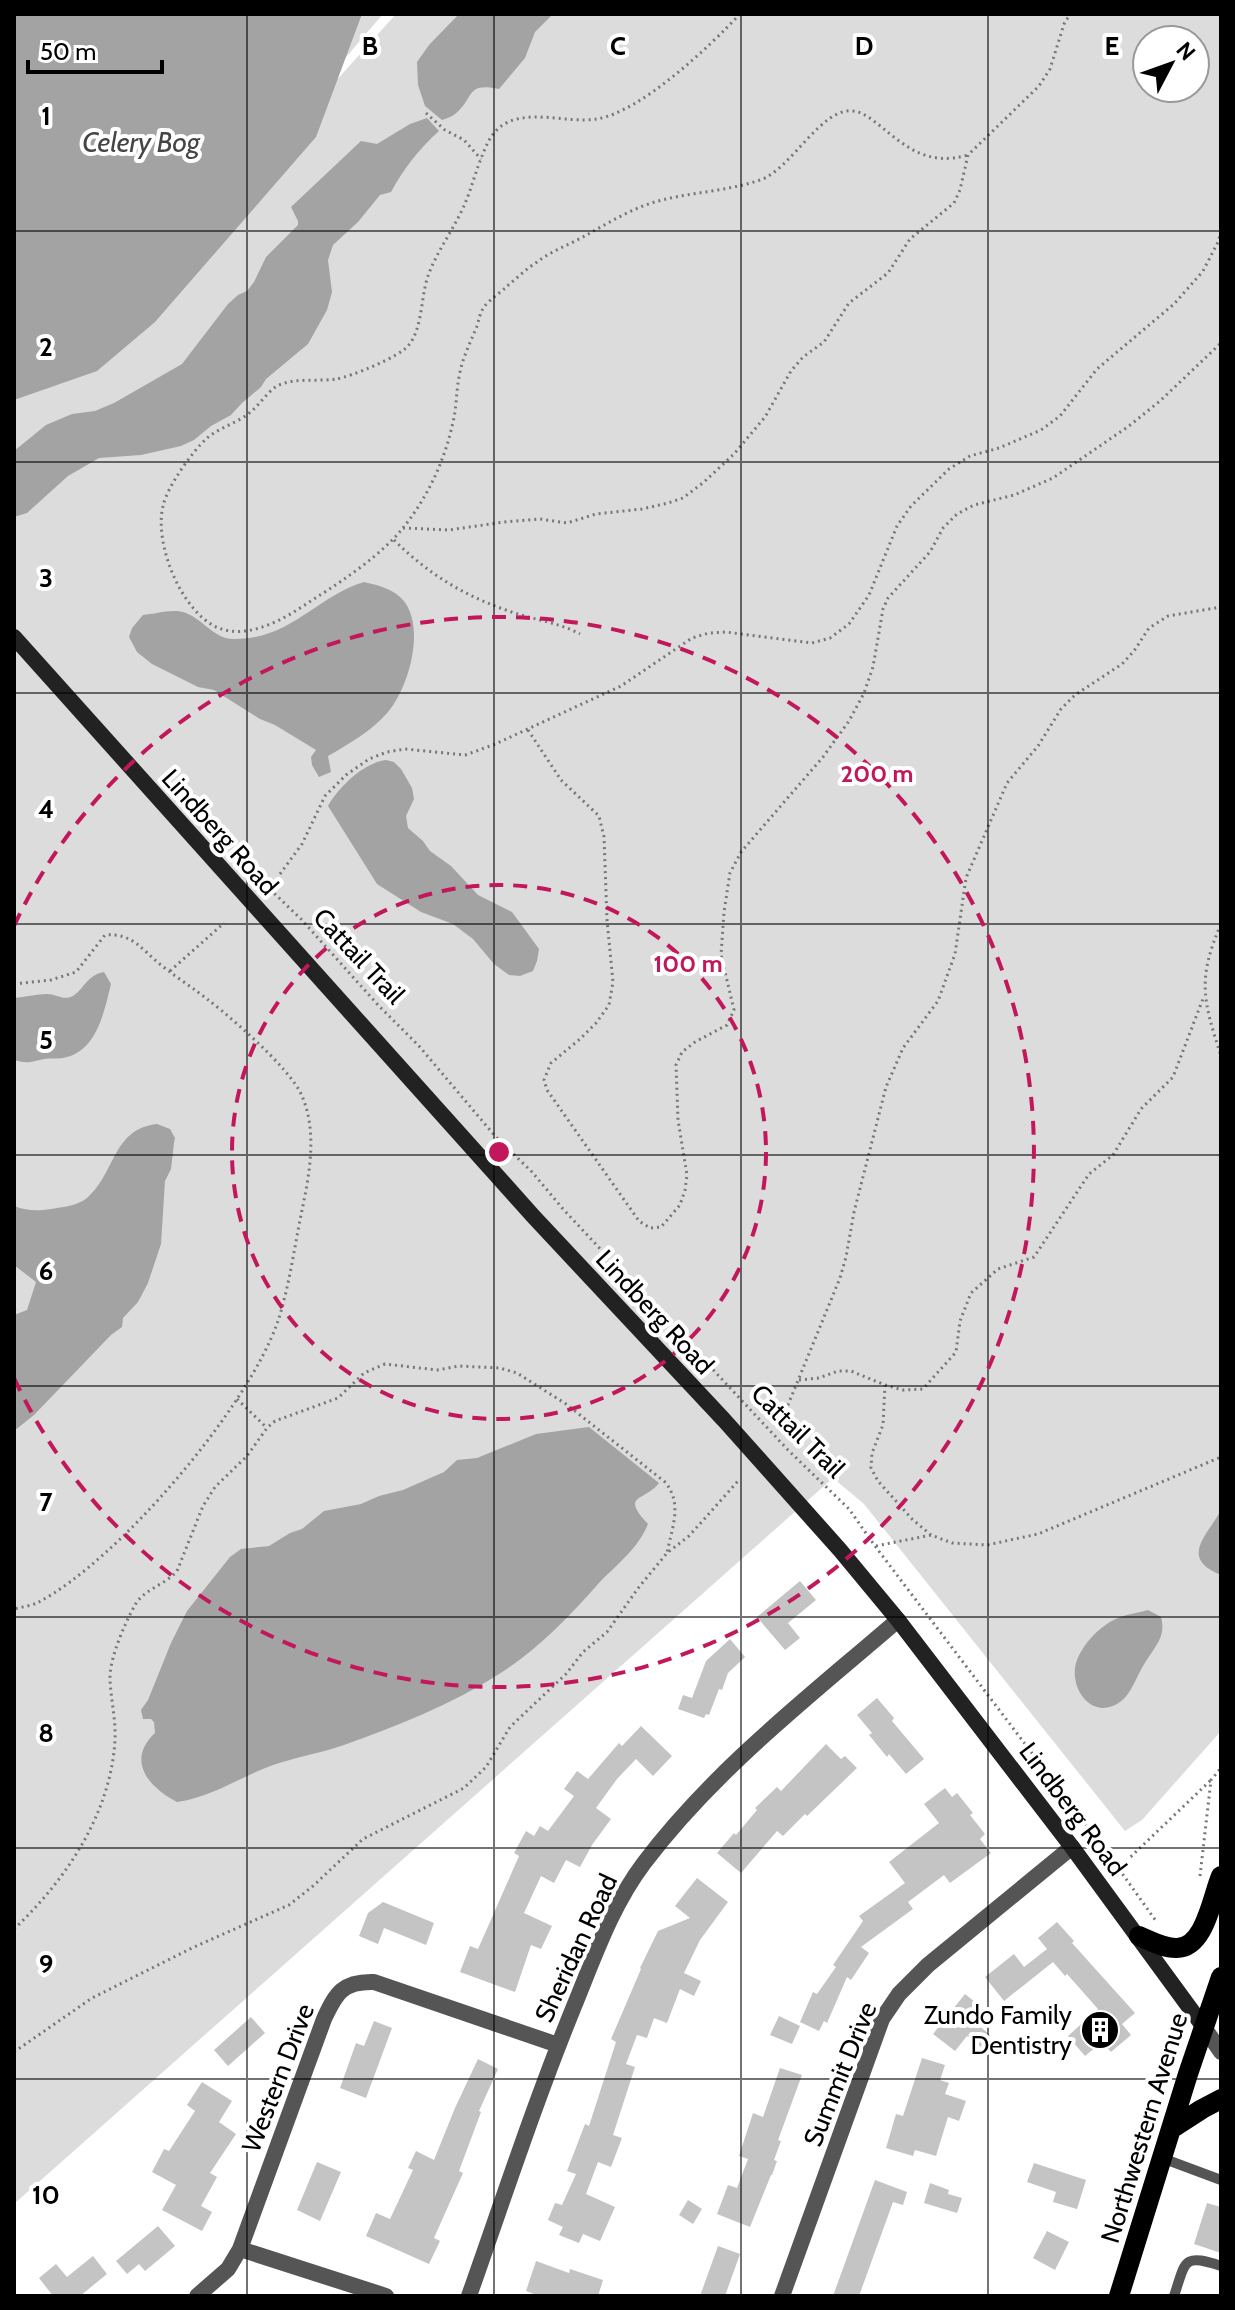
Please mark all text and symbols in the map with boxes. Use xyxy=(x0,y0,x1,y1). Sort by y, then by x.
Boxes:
scale bar xyxy=(28,24,162,74)
north arrow xyxy=(1131,24,1211,104)
text: B xyxy=(362,30,378,62)
text: C xyxy=(610,30,626,62)
text: D xyxy=(855,30,873,62)
text: E xyxy=(1105,30,1119,62)
text: N xyxy=(1170,36,1201,66)
text: 50 m xyxy=(40,37,96,66)
text: 1 xyxy=(41,100,51,132)
water label: Celery Bog xyxy=(82,125,201,159)
text: 2 xyxy=(39,331,53,363)
text: 3 xyxy=(39,562,53,594)
text: 200 m xyxy=(841,759,913,788)
street label: Lindberg Road xyxy=(155,762,285,902)
text: 4 xyxy=(38,793,54,825)
street label: Cattail Trail xyxy=(307,901,411,1011)
text: 100 m xyxy=(653,949,723,978)
text: 5 xyxy=(39,1024,53,1056)
centre of rings xyxy=(485,1138,513,1166)
street label: Lindberg Road xyxy=(589,1243,721,1381)
text: 6 xyxy=(39,1255,53,1287)
street label: Cattail Trail xyxy=(744,1377,852,1485)
text: 7 xyxy=(39,1486,53,1518)
text: 8 xyxy=(38,1717,54,1749)
street label: Lindberg Road xyxy=(1013,1736,1133,1882)
street label: Sheridan Road xyxy=(528,1869,624,2027)
text: 9 xyxy=(39,1948,53,1980)
street label: Summit Drive xyxy=(797,1997,883,2151)
street label: Western Drive xyxy=(235,1999,321,2157)
place label: Zundo Family Dentistry xyxy=(924,1999,1072,2061)
building icon: Zundo Family Dentistry xyxy=(1079,2009,1121,2051)
street label: Northwestern Avenue xyxy=(1094,2009,1194,2247)
text: 10 xyxy=(32,2179,60,2211)

